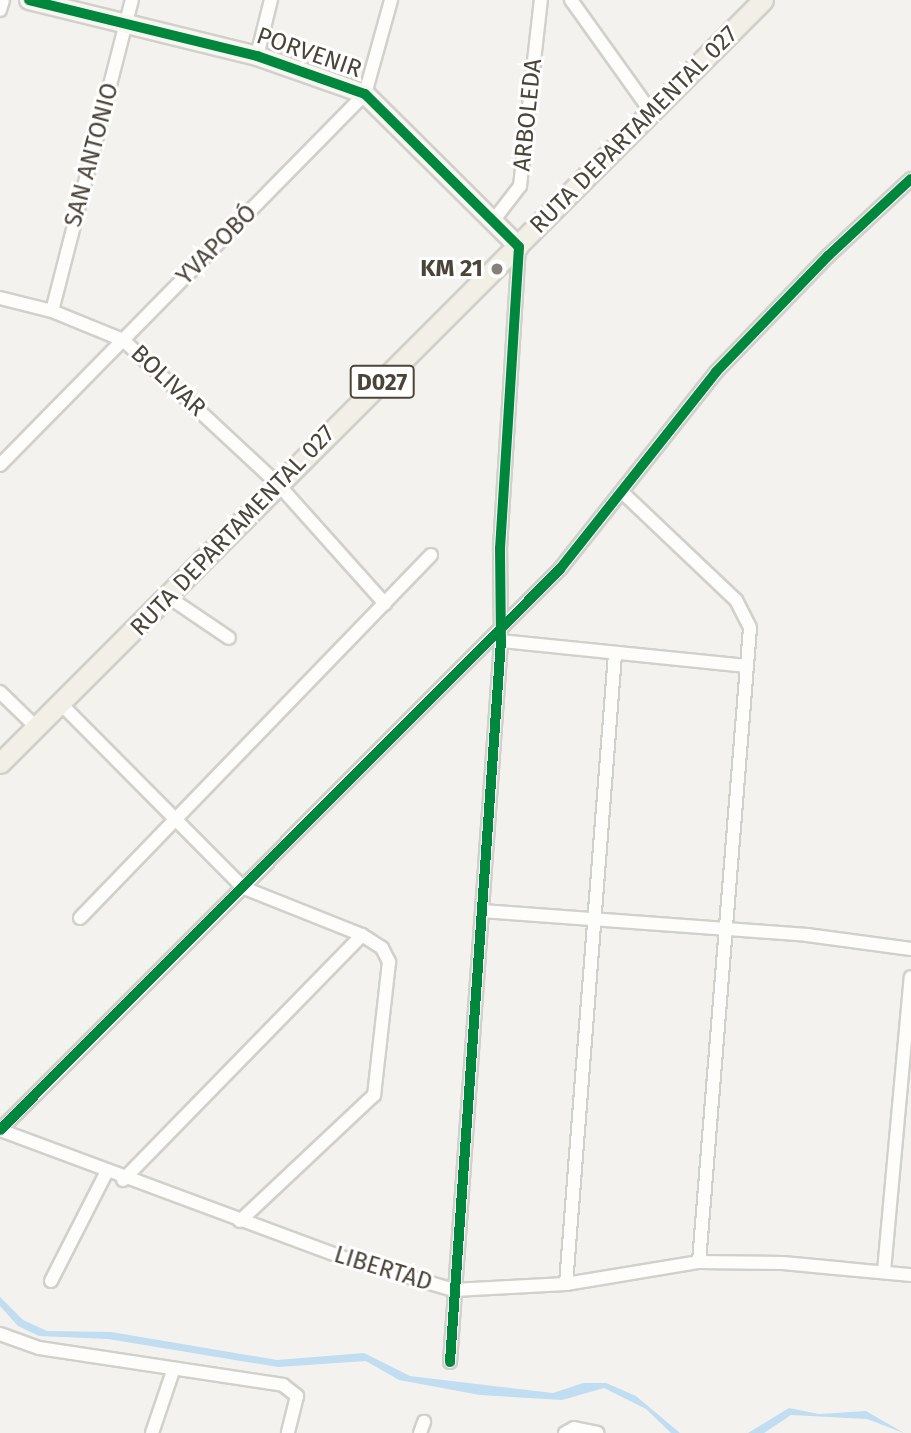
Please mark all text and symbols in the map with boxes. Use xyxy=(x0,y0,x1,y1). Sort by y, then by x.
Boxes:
street label: RUTA DEPARTAMENTAL 027 xyxy=(524,20,744,240)
street label: PORVENIR xyxy=(253,22,365,84)
street label: ARBOLEDA xyxy=(508,57,548,173)
street label: SAN ANTONIO xyxy=(59,80,125,230)
street label: YVAPOBÓ xyxy=(171,199,263,291)
place label: KM 21 xyxy=(420,255,483,283)
marker: KM 21 xyxy=(489,261,505,277)
street label: BOLIVAR xyxy=(125,339,211,423)
road number: D027 xyxy=(349,362,415,402)
street label: RUTA DEPARTAMENTAL 027 xyxy=(125,420,341,642)
street label: LIBERTAD xyxy=(331,1240,435,1298)

